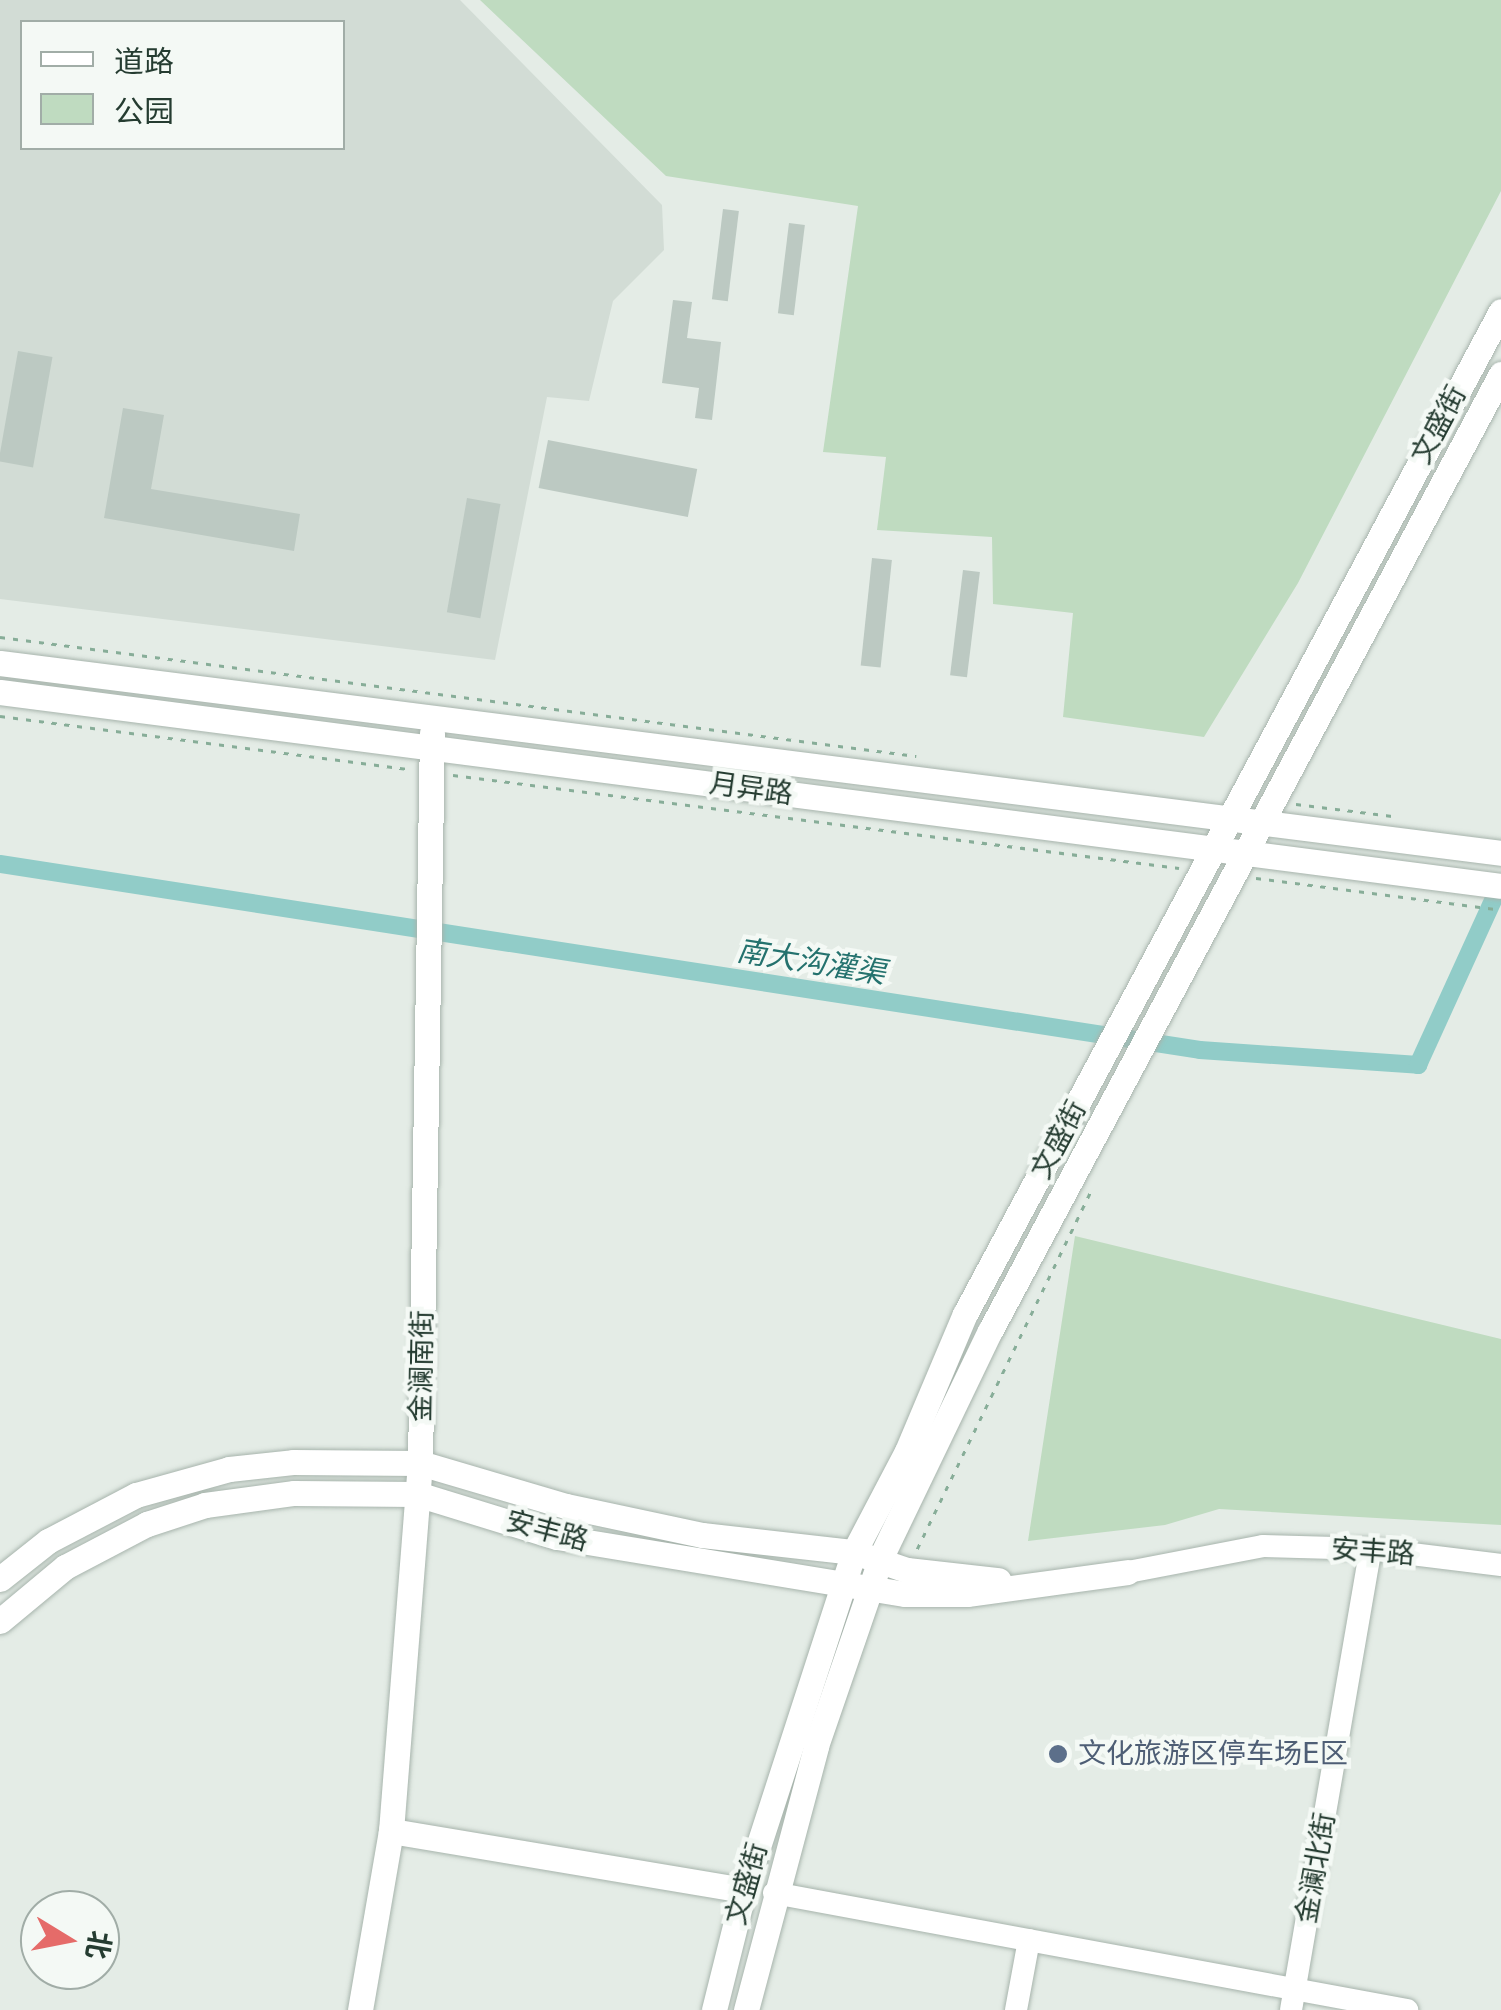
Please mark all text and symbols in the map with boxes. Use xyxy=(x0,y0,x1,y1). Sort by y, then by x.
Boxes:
legend xyxy=(20,20,345,150)
text: 道路 xyxy=(114,44,174,79)
text: 公园 xyxy=(114,94,174,129)
street label: 文盛街 xyxy=(1404,380,1474,470)
street label: 月异路 xyxy=(707,767,795,811)
water label: 南大沟灌渠 xyxy=(734,932,888,992)
street label: 文盛街 xyxy=(1024,1095,1094,1185)
street label: 金澜南街 xyxy=(404,1310,440,1422)
street label: 安丰路 xyxy=(502,1504,592,1558)
street label: 安丰路 xyxy=(1330,1532,1416,1572)
place label: 文化旅游区停车场E区 xyxy=(1078,1737,1348,1771)
marker: 文化旅游区停车场E区 xyxy=(1047,1743,1069,1765)
street label: 金澜北街 xyxy=(1290,1810,1342,1926)
street label: 文盛街 xyxy=(719,1839,775,1929)
north arrow xyxy=(20,1890,120,1990)
text: 北 xyxy=(79,1928,117,1962)

